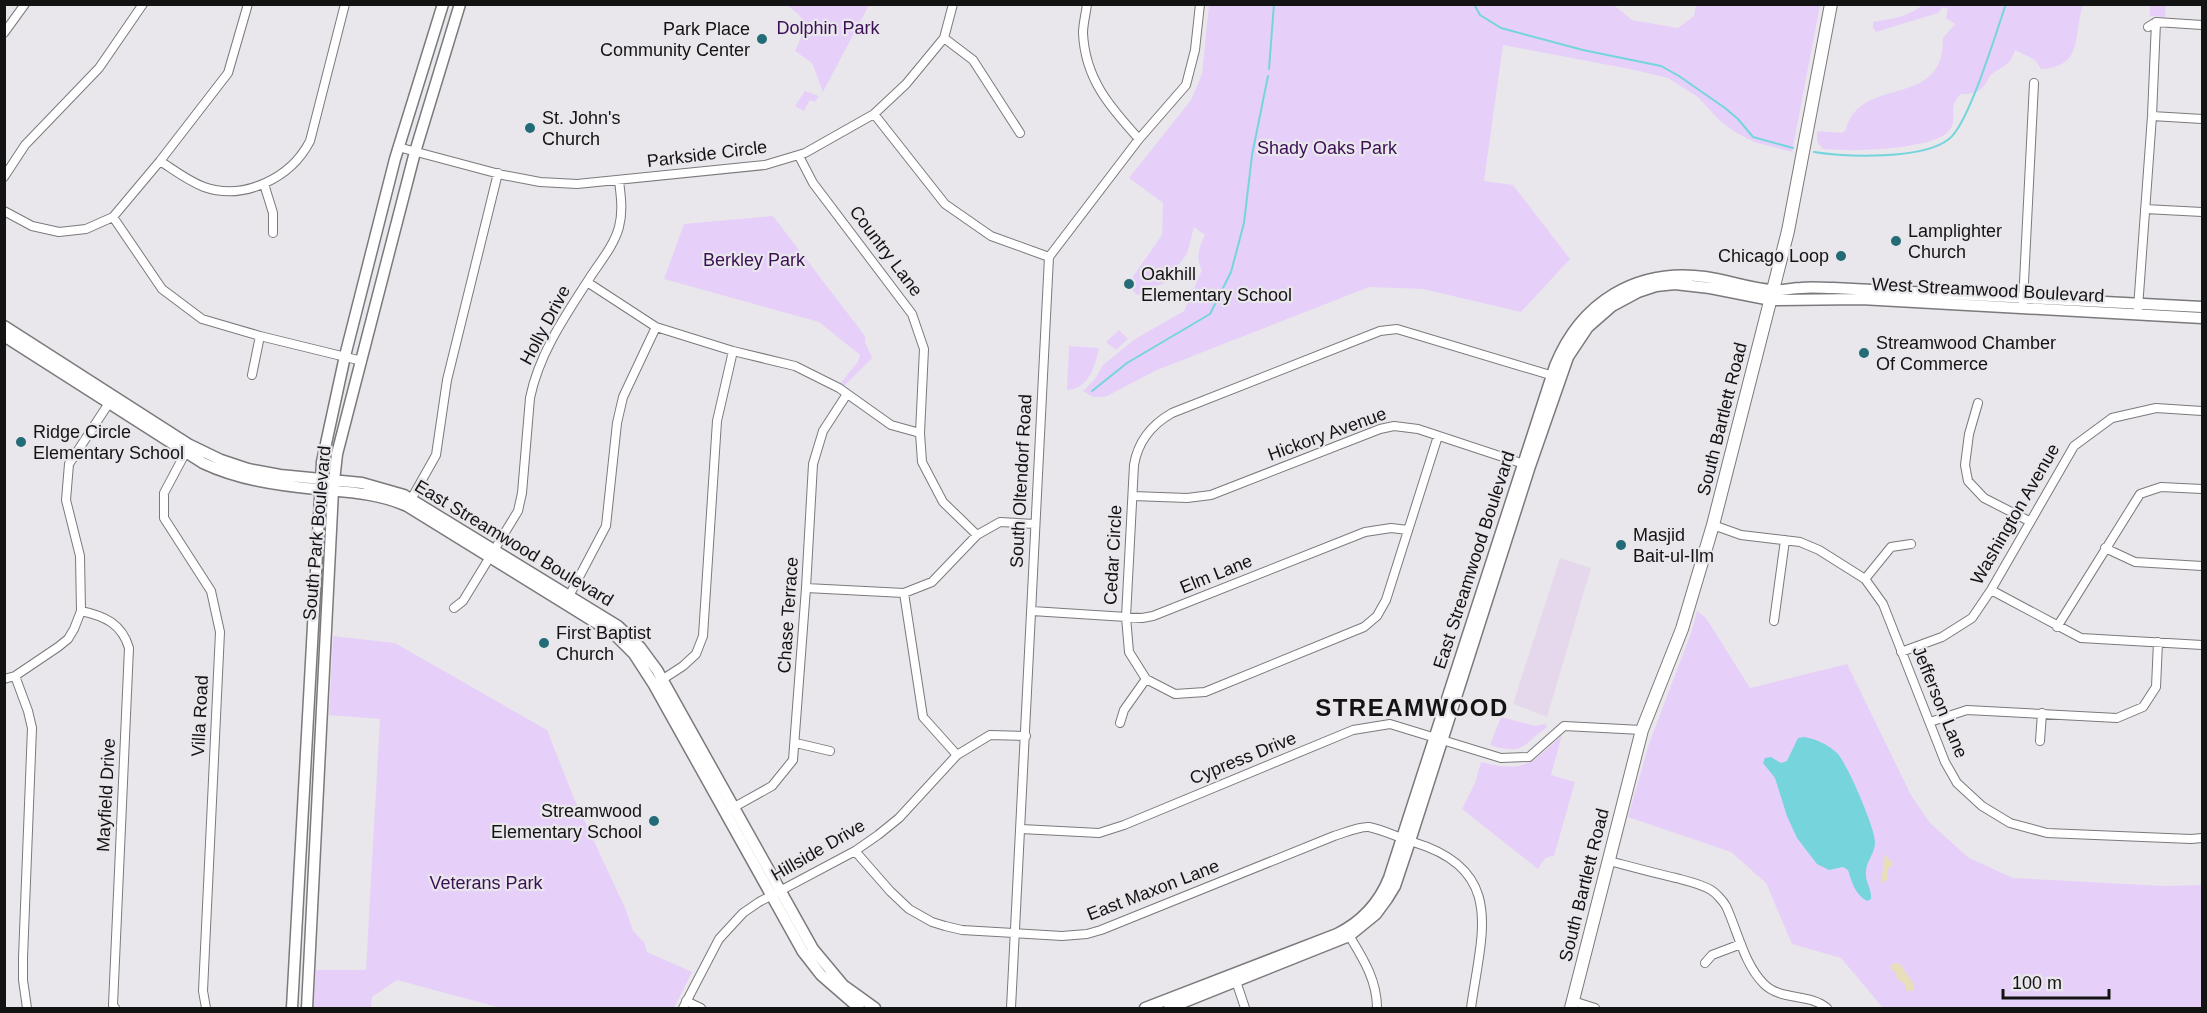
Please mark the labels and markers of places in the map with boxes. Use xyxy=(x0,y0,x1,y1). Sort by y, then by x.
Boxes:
place label: Park Place Community Center xyxy=(600,19,750,60)
marker: Park Place Community Center xyxy=(755,32,769,46)
place label: St. John's Church xyxy=(542,108,620,149)
marker: St. John's Church xyxy=(523,121,537,135)
place label: Lamplighter Church xyxy=(1908,221,2002,262)
marker: Lamplighter Church xyxy=(1889,234,1903,248)
place label: Chicago Loop xyxy=(1718,246,1829,266)
marker: Chicago Loop xyxy=(1834,249,1848,263)
place label: Oakhill Elementary School xyxy=(1141,264,1292,305)
marker: Oakhill Elementary School xyxy=(1122,277,1136,291)
place label: Streamwood Chamber Of Commerce xyxy=(1876,333,2056,374)
marker: Streamwood Chamber Of Commerce xyxy=(1857,346,1871,360)
place label: Ridge Circle Elementary School xyxy=(33,422,184,463)
marker: Ridge Circle Elementary School xyxy=(14,435,28,449)
place label: Masjid Bait-ul-Ilm xyxy=(1633,525,1714,566)
marker: Masjid Bait-ul-Ilm xyxy=(1614,538,1628,552)
place label: First Baptist Church xyxy=(556,623,651,664)
marker: First Baptist Church xyxy=(537,636,551,650)
place label: Streamwood Elementary School xyxy=(491,801,642,842)
marker: Streamwood Elementary School xyxy=(647,814,661,828)

